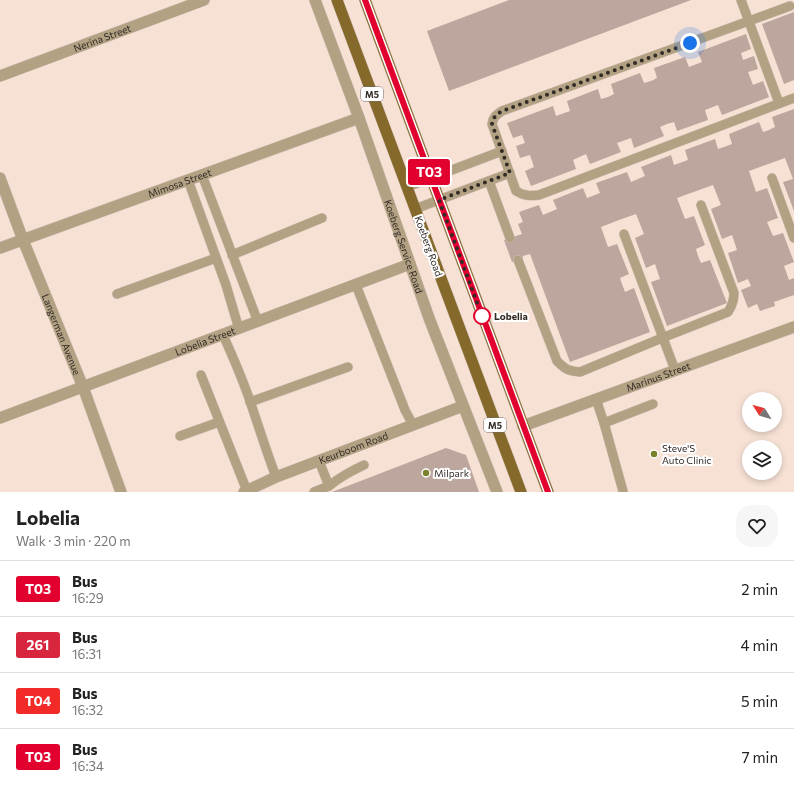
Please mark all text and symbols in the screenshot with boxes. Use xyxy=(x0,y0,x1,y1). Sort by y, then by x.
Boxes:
street label: Nerina Street xyxy=(72,22,133,54)
your location xyxy=(680,33,700,53)
road number: M5 xyxy=(361,87,383,101)
line badge: T03 xyxy=(406,159,452,185)
text: T03 xyxy=(416,163,442,180)
street label: Mimosa Street xyxy=(146,166,213,200)
street label: Koeberg Service Road xyxy=(382,198,426,295)
street label: Koeberg Road xyxy=(413,214,446,278)
street label: Langerman Avenue xyxy=(40,292,83,377)
marker: Lobelia xyxy=(473,307,491,325)
place label: Lobelia xyxy=(494,310,528,322)
street label: Lobelia Street xyxy=(173,324,237,358)
street label: Marinus Street xyxy=(625,359,692,394)
north arrow xyxy=(742,392,782,432)
map controls xyxy=(742,392,782,480)
road number: M5 xyxy=(484,418,506,432)
street label: Keurboom Road xyxy=(317,429,390,466)
button: layers xyxy=(742,440,782,480)
place label: Steve'S Auto Clinic xyxy=(662,442,712,466)
marker: Steve'S Auto Clinic xyxy=(649,449,659,459)
place label: Milpark xyxy=(434,467,470,479)
marker: Milpark xyxy=(421,468,431,478)
button: heart xyxy=(736,505,778,547)
text: Lobelia xyxy=(16,506,80,529)
text: Walk · 3 min · 220 m xyxy=(16,533,131,549)
text: Bus xyxy=(72,572,97,590)
text: T03 xyxy=(25,580,51,597)
text: 2 min xyxy=(741,580,778,598)
text: 16:29 xyxy=(72,590,104,606)
text: Bus xyxy=(72,628,97,646)
text: 261 xyxy=(27,636,49,653)
text: 4 min xyxy=(741,636,778,654)
text: 16:31 xyxy=(72,646,102,662)
text: Bus xyxy=(72,684,97,702)
text: T04 xyxy=(25,692,51,709)
text: 5 min xyxy=(741,692,778,710)
text: 16:32 xyxy=(72,702,103,718)
text: Bus xyxy=(72,740,97,758)
text: T03 xyxy=(25,748,51,765)
text: 7 min xyxy=(742,748,778,766)
text: 16:34 xyxy=(72,758,104,774)

